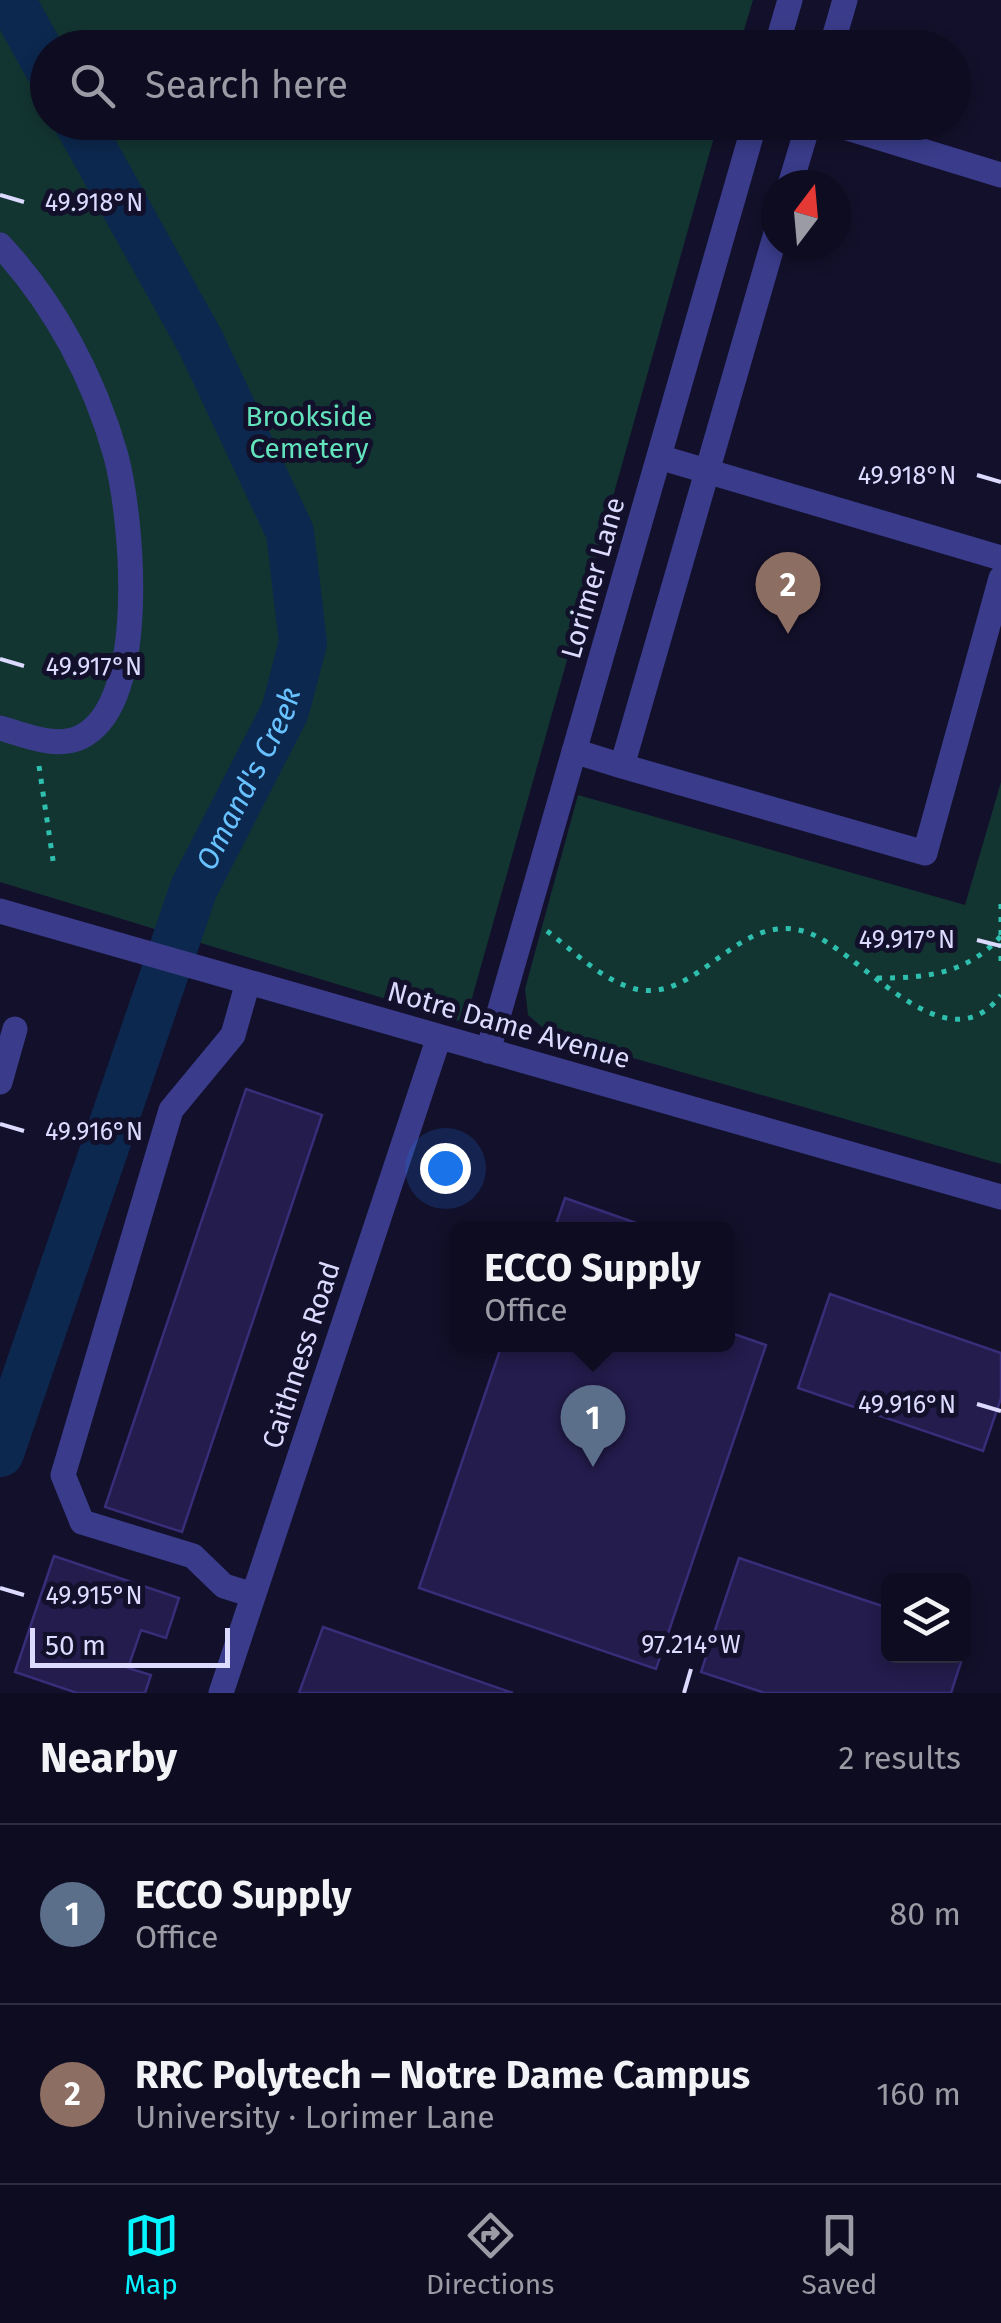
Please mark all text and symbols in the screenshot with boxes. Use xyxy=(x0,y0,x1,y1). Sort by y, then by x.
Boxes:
search box xyxy=(30,30,971,140)
icon: search xyxy=(65,58,120,113)
text: Search here xyxy=(145,62,348,108)
north arrow xyxy=(761,170,851,260)
text: 49.918°N xyxy=(45,188,143,218)
park label: Brookside Cemetery xyxy=(246,400,372,465)
text: 49.918°N xyxy=(858,461,956,491)
street label: Lorimer Lane xyxy=(554,493,632,663)
pin: 2 xyxy=(756,552,820,634)
text: 49.917°N xyxy=(46,652,142,682)
water label: Omand's Creek xyxy=(188,684,308,876)
text: 49.917°N xyxy=(859,925,955,955)
street label: Notre Dame Avenue xyxy=(384,975,634,1075)
text: 49.916°N xyxy=(45,1117,143,1147)
your location xyxy=(420,1143,471,1194)
popup xyxy=(450,1222,735,1352)
text: ECCO Supply xyxy=(484,1245,701,1291)
street label: Caithness Road xyxy=(255,1257,347,1453)
text: Office xyxy=(484,1291,568,1329)
pin: 1 xyxy=(560,1384,626,1467)
text: 49.916°N xyxy=(858,1390,956,1420)
map controls xyxy=(881,1573,971,1663)
button: layers xyxy=(881,1573,971,1663)
text: 49.915°N xyxy=(45,1581,143,1611)
scale bar xyxy=(30,1623,230,1668)
text: 50 m xyxy=(45,1629,106,1662)
text: 97.214°W xyxy=(641,1630,741,1660)
text: Nearby xyxy=(40,1733,177,1783)
text: 2 results xyxy=(838,1739,961,1777)
text: ECCO Supply xyxy=(135,1872,351,1918)
text: 1 xyxy=(65,1895,80,1933)
text: 80 m xyxy=(890,1895,961,1933)
text: Office xyxy=(135,1918,218,1956)
text: RRC Polytech – Notre Dame Campus xyxy=(135,2052,750,2098)
text: 2 xyxy=(64,2075,81,2113)
text: 160 m xyxy=(876,2075,961,2113)
text: University · Lorimer Lane xyxy=(135,2098,495,2136)
tab: Map xyxy=(124,2208,179,2301)
tab: Directions xyxy=(426,2208,554,2301)
tab: Saved xyxy=(802,2208,877,2301)

